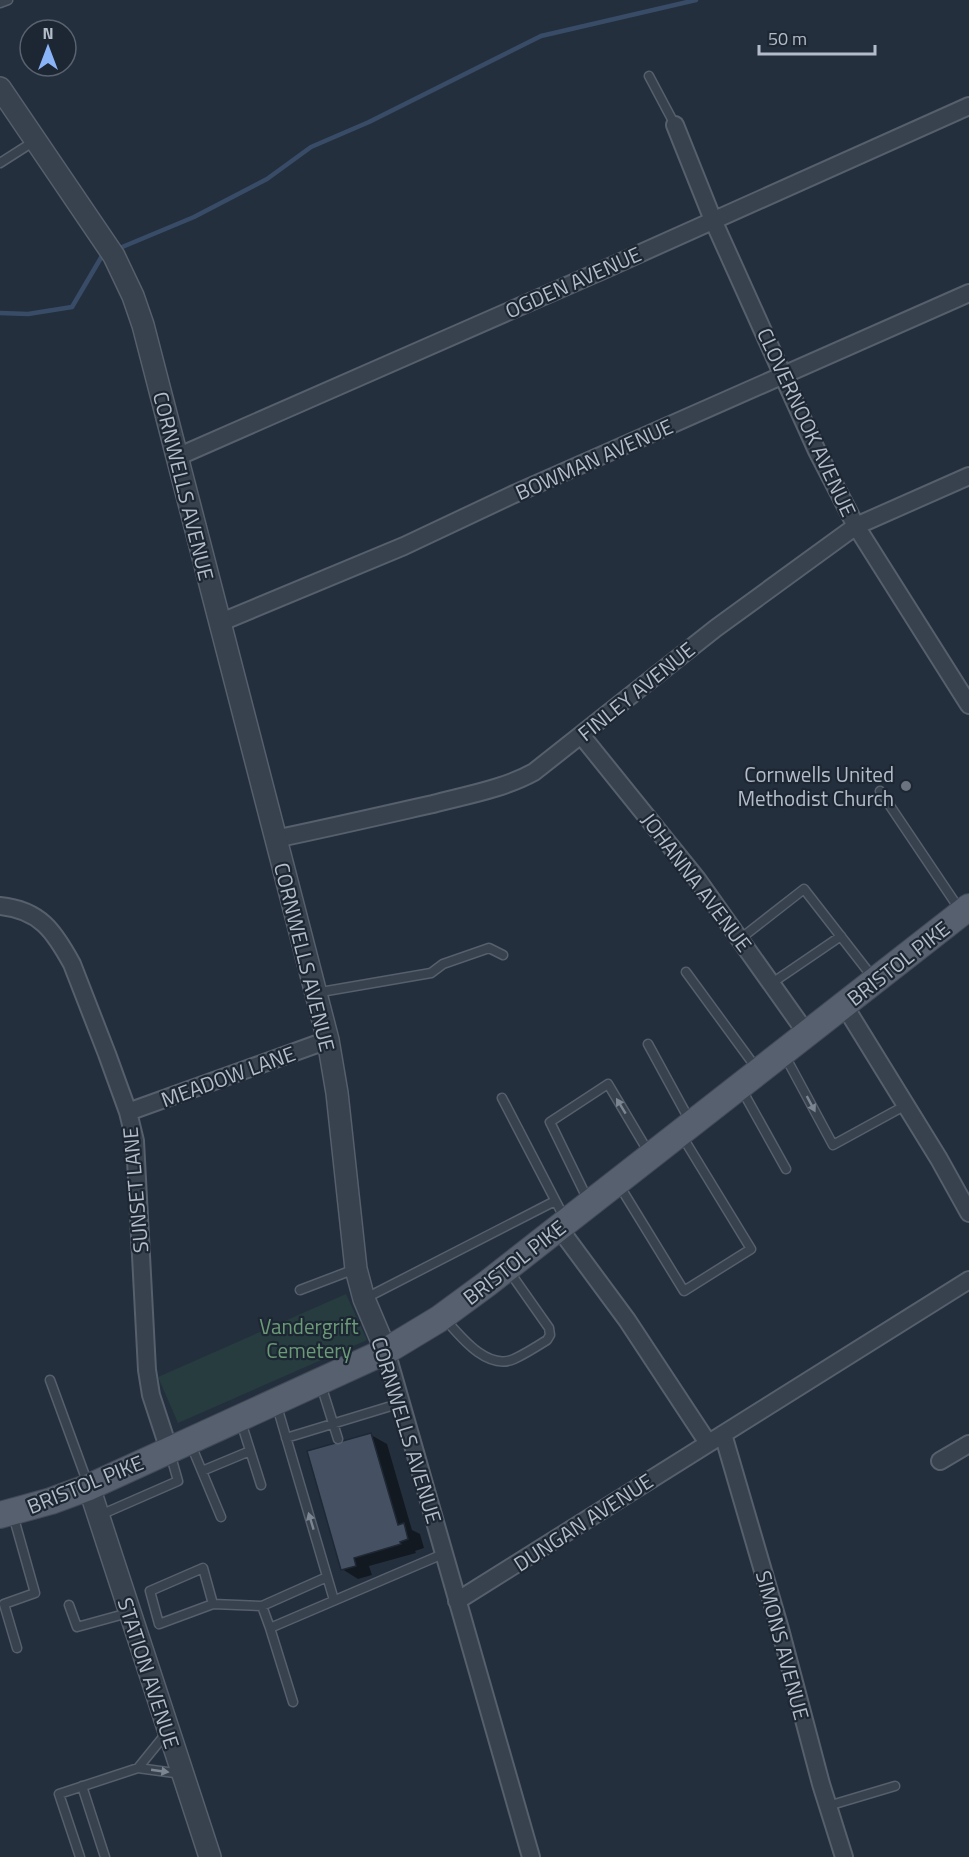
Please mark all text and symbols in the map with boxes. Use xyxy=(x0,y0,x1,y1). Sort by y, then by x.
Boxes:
north arrow xyxy=(18,18,78,78)
scale bar xyxy=(759,18,874,56)
text: N xyxy=(42,21,54,45)
text: 50 m xyxy=(768,25,807,52)
street label: OGDEN AVENUE xyxy=(500,238,646,326)
street label: CLOVERNOOK AVENUE xyxy=(749,322,865,522)
street label: CORNWELLS AVENUE xyxy=(145,388,223,584)
street label: BOWMAN AVENUE xyxy=(510,410,678,508)
street label: FINLEY AVENUE xyxy=(570,634,702,748)
place label: Cornwells United Methodist Church xyxy=(737,758,894,814)
marker: Cornwells United Methodist Church xyxy=(899,779,913,793)
street label: JOHANNA AVENUE xyxy=(634,806,760,958)
street label: CORNWELLS AVENUE xyxy=(266,859,344,1055)
street label: BRISTOL PIKE xyxy=(840,913,956,1013)
street label: MEADOW LANE xyxy=(156,1037,300,1115)
one-way arrow xyxy=(806,1096,816,1113)
one-way arrow xyxy=(616,1097,626,1114)
street label: SUNSET LANE xyxy=(114,1126,156,1254)
street label: BRISTOL PIKE xyxy=(456,1212,572,1312)
park label: Vandergrift Cemetery xyxy=(259,1310,359,1366)
street label: CORNWELLS AVENUE xyxy=(363,1333,451,1527)
street label: BRISTOL PIKE xyxy=(22,1446,148,1522)
street label: DUNGAN AVENUE xyxy=(507,1465,659,1579)
one-way arrow xyxy=(306,1512,315,1530)
street label: SIMONS AVENUE xyxy=(748,1567,818,1723)
street label: STATION AVENUE xyxy=(110,1593,188,1753)
one-way arrow xyxy=(151,1766,170,1775)

